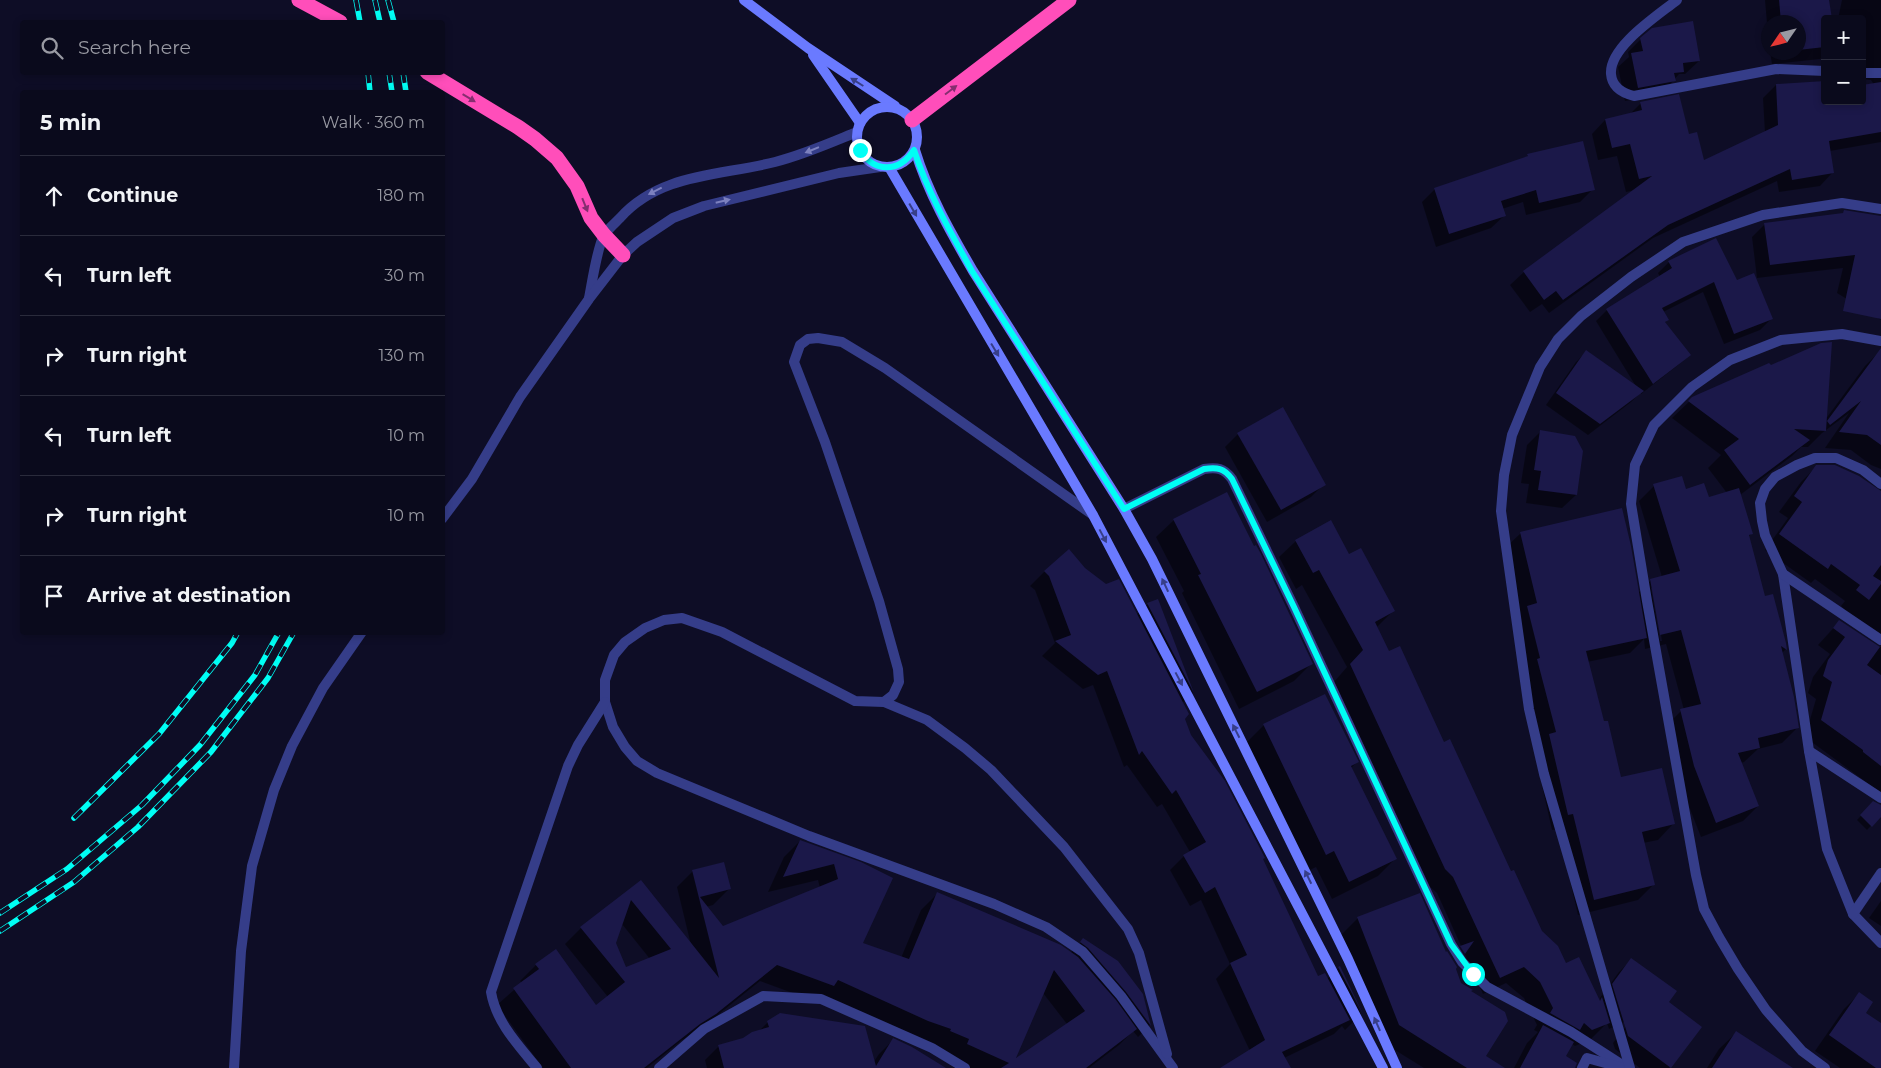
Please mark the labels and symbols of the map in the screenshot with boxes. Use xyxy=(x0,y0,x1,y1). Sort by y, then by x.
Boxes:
north arrow xyxy=(1761,15,1806,60)
one-way arrow xyxy=(851,77,864,87)
one-way arrow xyxy=(944,85,958,95)
one-way arrow xyxy=(462,94,475,103)
route end xyxy=(849,139,872,162)
one-way arrow xyxy=(805,147,819,155)
one-way arrow xyxy=(648,187,662,195)
one-way arrow xyxy=(715,197,730,205)
one-way arrow xyxy=(581,198,589,213)
one-way arrow xyxy=(908,203,917,217)
one-way arrow xyxy=(991,343,1000,356)
one-way arrow xyxy=(1099,529,1108,542)
one-way arrow xyxy=(1160,578,1168,592)
one-way arrow xyxy=(1175,672,1183,687)
one-way arrow xyxy=(1232,724,1240,738)
one-way arrow xyxy=(1303,870,1311,884)
route start xyxy=(1462,963,1485,986)
one-way arrow xyxy=(1372,1017,1380,1031)

